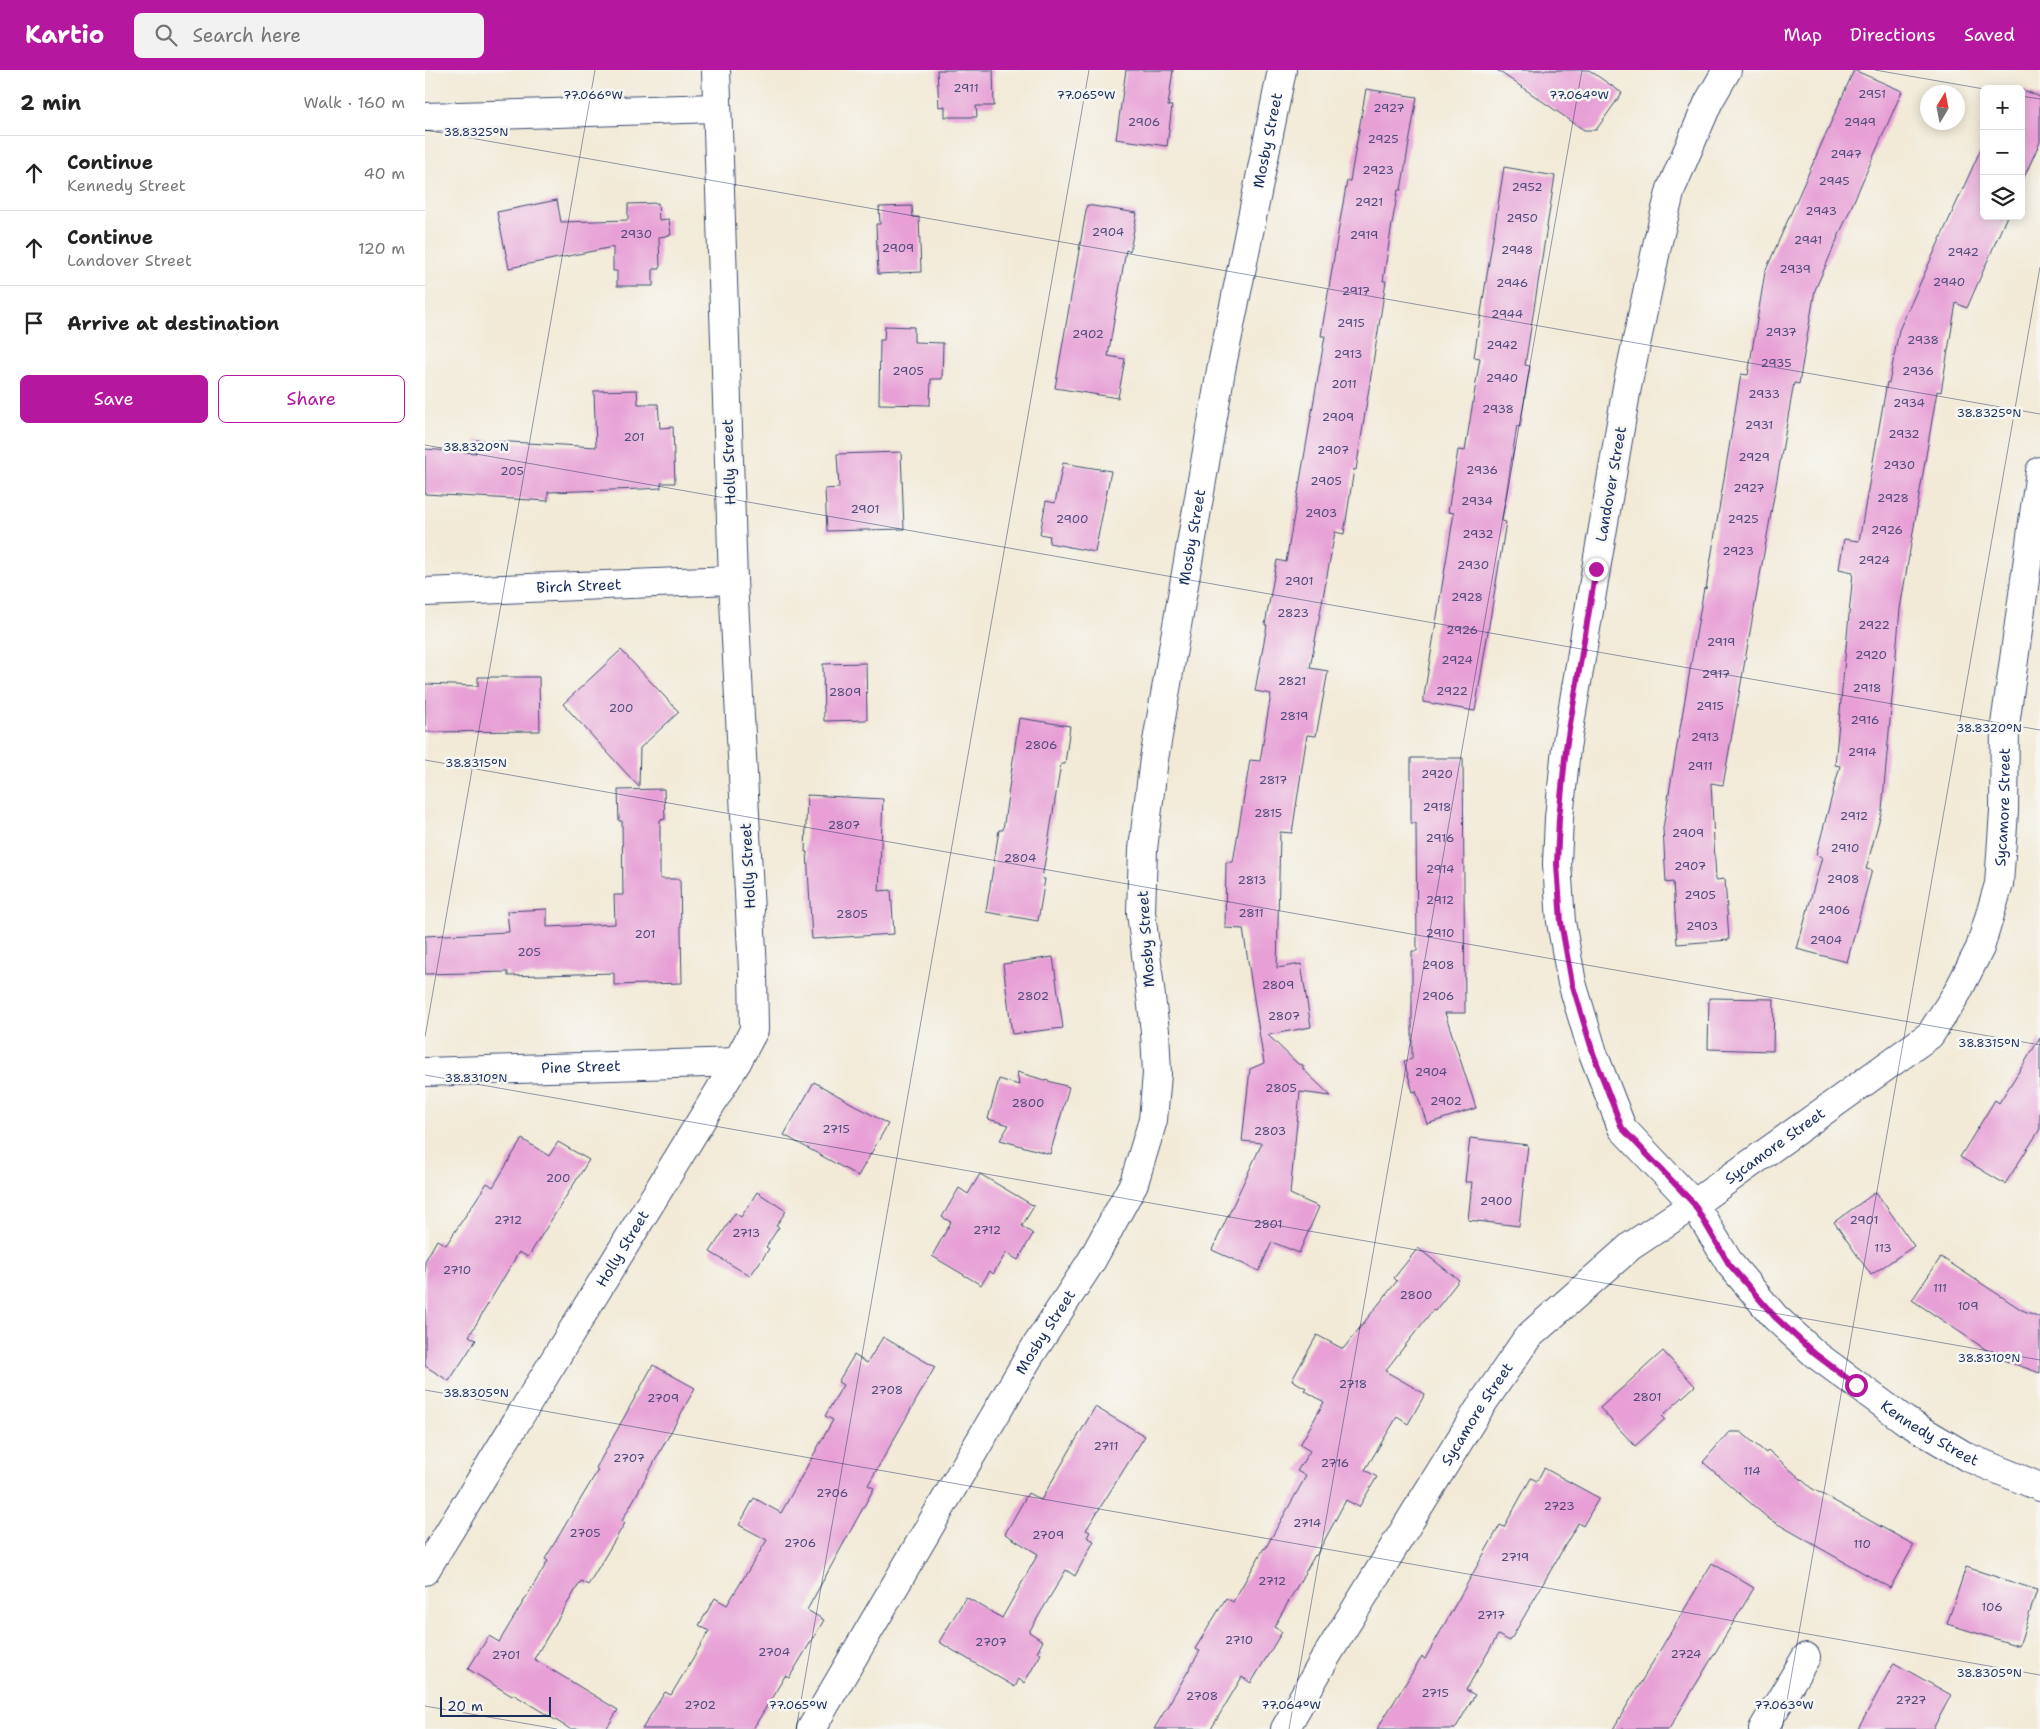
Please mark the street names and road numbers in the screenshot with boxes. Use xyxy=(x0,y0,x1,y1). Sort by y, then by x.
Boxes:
street label: Mosby Street xyxy=(1248,91,1287,190)
street label: Holly Street xyxy=(717,418,741,506)
street label: Landover Street xyxy=(1591,425,1631,543)
street label: Mosby Street xyxy=(1174,488,1210,587)
street label: Birch Street xyxy=(536,574,622,598)
street label: Sycamore Street xyxy=(1990,748,2015,867)
street label: Holly Street xyxy=(736,822,760,910)
street label: Mosby Street xyxy=(1133,890,1159,988)
street label: Pine Street xyxy=(541,1056,621,1078)
street label: Sycamore Street xyxy=(1721,1103,1829,1189)
street label: Holly Street xyxy=(591,1207,654,1291)
street label: Mosby Street xyxy=(1011,1286,1080,1378)
street label: Sycamore Street xyxy=(1436,1358,1518,1469)
street label: Kennedy Street xyxy=(1877,1396,1981,1471)

